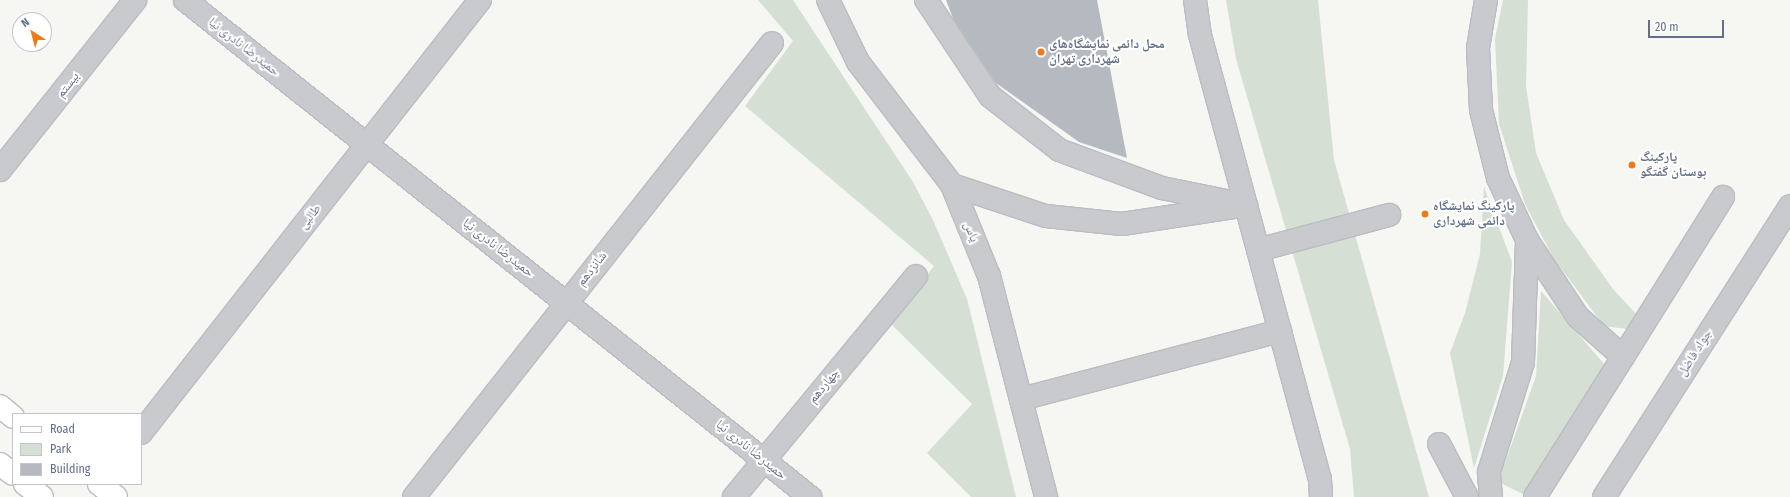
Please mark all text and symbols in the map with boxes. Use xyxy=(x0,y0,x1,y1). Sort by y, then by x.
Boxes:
north arrow xyxy=(12,12,52,52)
scale bar xyxy=(1650,12,1726,38)
street label: حمیدرضا نادری نیا xyxy=(205,14,283,80)
text: N xyxy=(19,15,32,30)
text: 20 m xyxy=(1655,20,1679,34)
place label: محل دائمی نمایشگاه‌های شهرداری تهران xyxy=(1049,37,1165,68)
marker: محل دائمی نمایشگاه‌های شهرداری تهران xyxy=(1036,47,1046,57)
street label: بیستم xyxy=(53,69,83,101)
place label: پارکینگ بوستان گفتگو xyxy=(1640,150,1706,181)
marker: پارکینگ بوستان گفتگو xyxy=(1627,160,1637,170)
place label: پارکینگ نمایشگاه دائمی شهرداری xyxy=(1433,199,1515,230)
street label: طالبی xyxy=(295,201,325,233)
marker: پارکینگ نمایشگاه دائمی شهرداری xyxy=(1420,209,1430,219)
street label: حمیدرضا نادری نیا xyxy=(459,215,537,281)
street label: یاس xyxy=(960,219,982,245)
street label: شانزدهم xyxy=(574,249,610,289)
street label: جواد فاضل xyxy=(1674,327,1716,379)
street label: چهاردهم xyxy=(805,366,843,406)
legend xyxy=(12,413,142,485)
street label: حمیدرضا نادری نیا xyxy=(713,417,789,483)
text: Road xyxy=(50,422,75,436)
text: Park xyxy=(50,442,71,456)
text: Building xyxy=(50,462,90,476)

